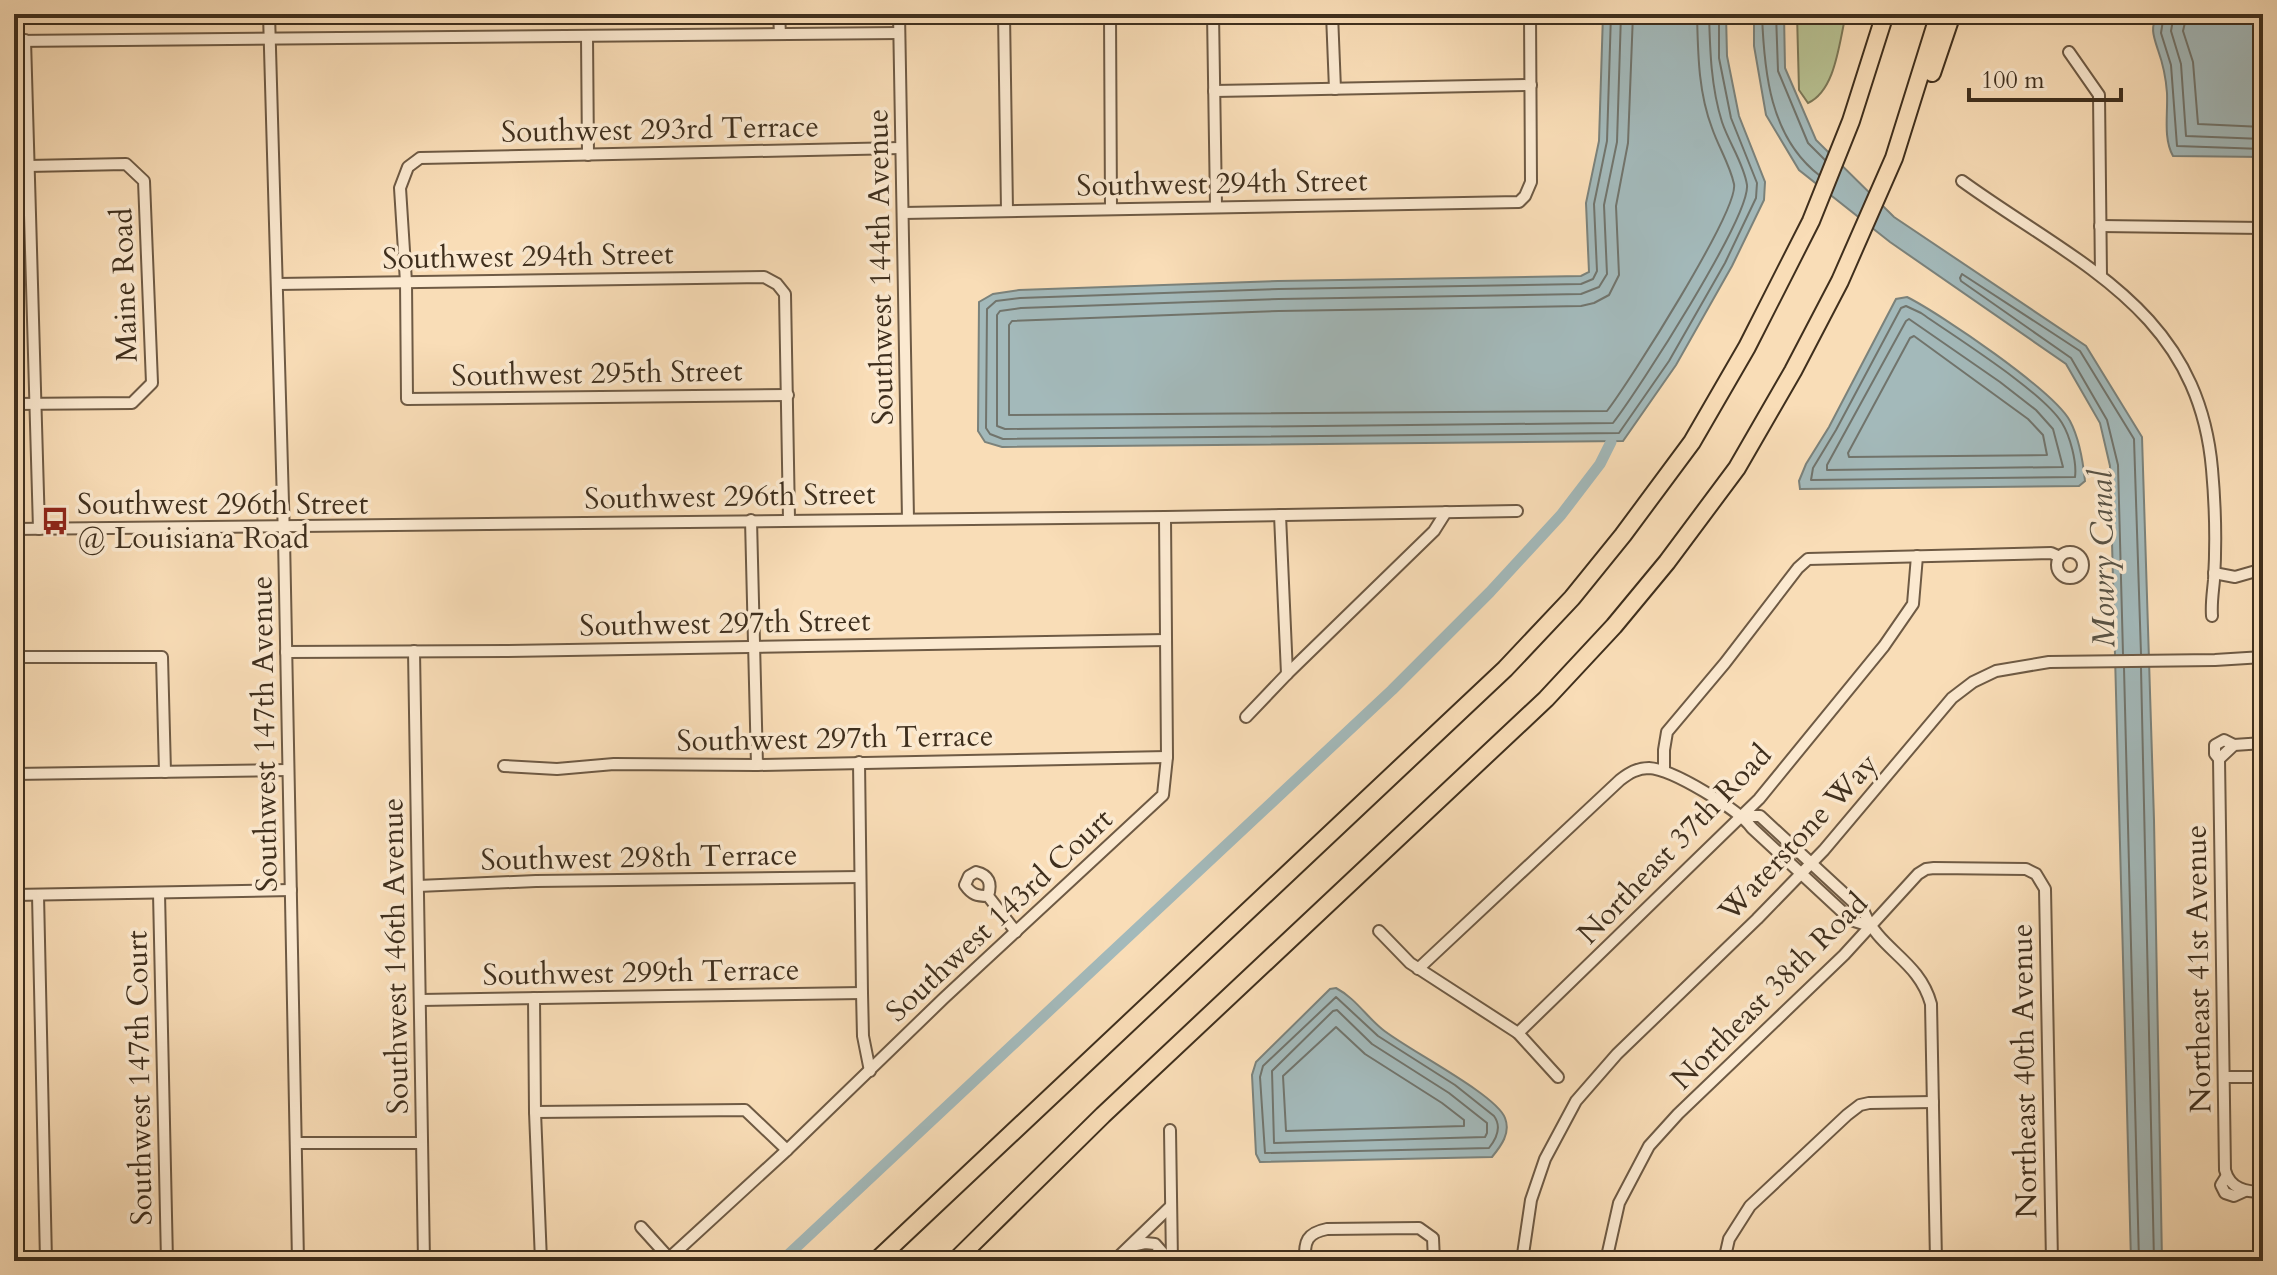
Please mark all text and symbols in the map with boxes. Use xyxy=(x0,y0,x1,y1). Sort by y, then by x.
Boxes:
scale bar xyxy=(1969,52,2121,102)
text: 100 m xyxy=(1981,64,2045,97)
street label: Southwest 293rd Terrace xyxy=(501,106,819,153)
street label: Southwest 144th Avenue xyxy=(857,109,904,425)
street label: Southwest 294th Street xyxy=(1076,160,1368,207)
street label: Maine Road xyxy=(101,207,148,363)
street label: Southwest 294th Street xyxy=(382,233,674,280)
street label: Southwest 295th Street xyxy=(451,350,743,397)
water label: Mowry Canal xyxy=(2079,469,2127,648)
street label: Southwest 296th Street xyxy=(584,473,876,520)
place label: Southwest 296th Street @ Louisiana Road xyxy=(77,484,369,559)
bus stop icon: Southwest 296th Street @ Louisiana Road xyxy=(40,506,70,536)
street label: Southwest 147th Avenue xyxy=(241,576,288,892)
street label: Southwest 297th Street xyxy=(579,600,871,647)
street label: Southwest 297th Terrace xyxy=(676,715,994,762)
street label: Northeast 37th Road xyxy=(1568,735,1781,953)
street label: Waterstone Way xyxy=(1709,744,1887,931)
street label: Southwest 146th Avenue xyxy=(372,798,419,1114)
street label: Southwest 143rd Court xyxy=(877,799,1122,1031)
street label: Northeast 41st Avenue xyxy=(2175,824,2222,1114)
street label: Southwest 298th Terrace xyxy=(480,834,798,881)
street label: Northeast 38th Road xyxy=(1662,884,1877,1099)
street label: Northeast 40th Avenue xyxy=(2001,923,2048,1219)
street label: Southwest 147th Court xyxy=(116,930,163,1226)
street label: Southwest 299th Terrace xyxy=(482,949,800,996)

